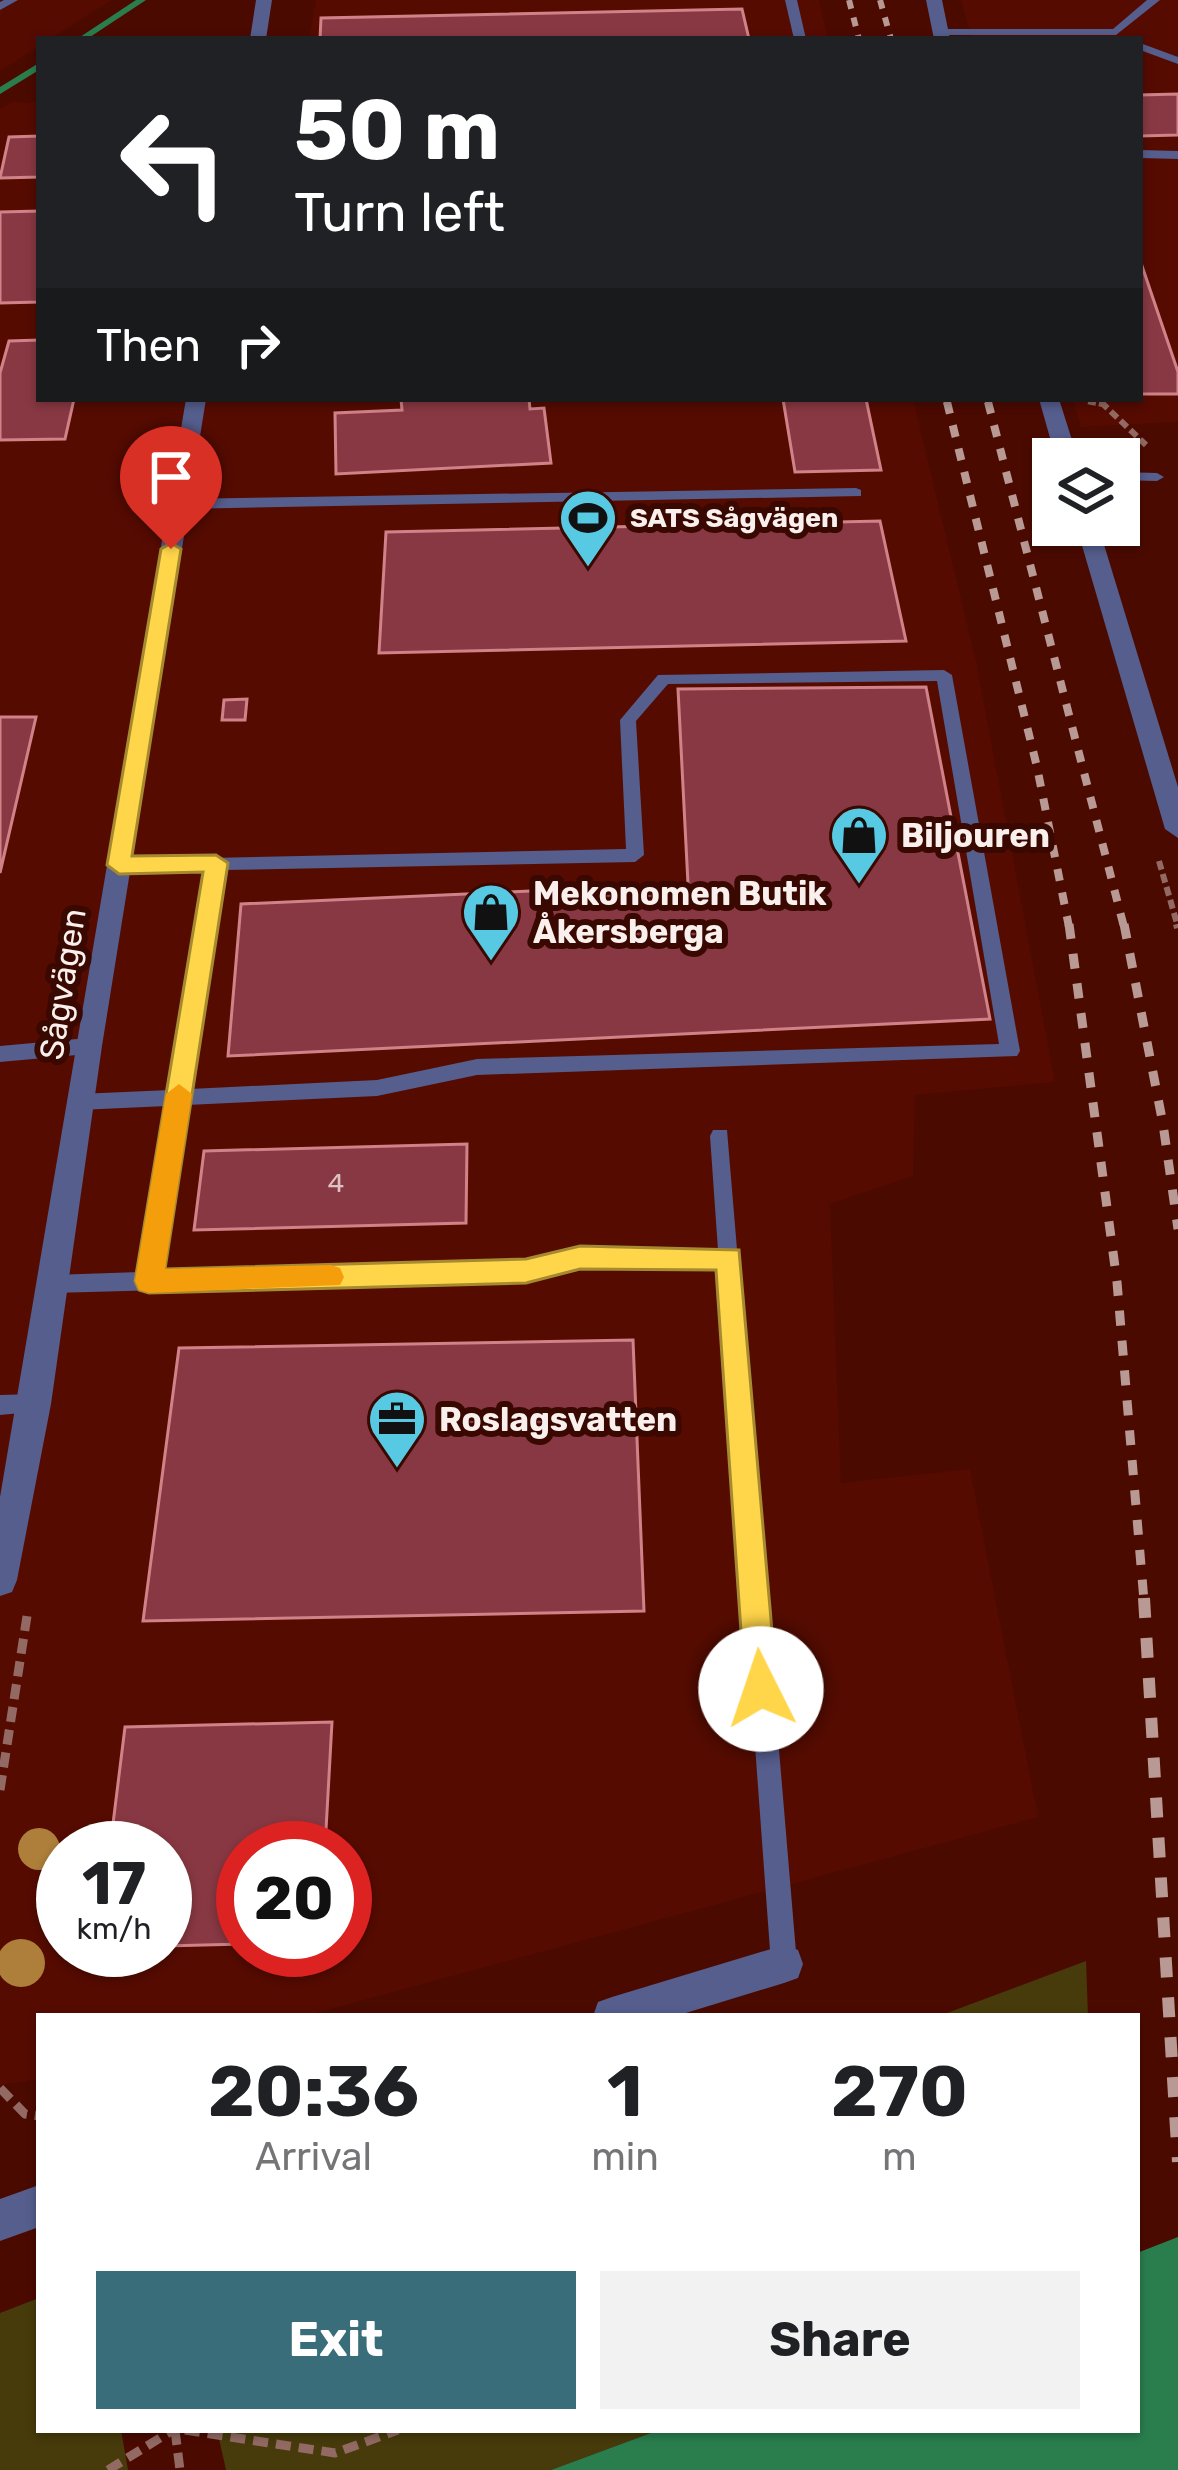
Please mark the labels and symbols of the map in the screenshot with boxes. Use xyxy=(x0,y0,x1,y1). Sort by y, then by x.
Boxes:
pin xyxy=(120,426,222,549)
sports icon: SATS Sågvägen xyxy=(557,487,619,569)
place label: SATS Sågvägen xyxy=(630,502,838,534)
shop icon: Biljouren xyxy=(828,804,890,886)
place label: Biljouren xyxy=(901,816,1050,855)
place label: Mekonomen Butik Åkersberga xyxy=(533,874,827,951)
shop icon: Mekonomen Butik Åkersberga xyxy=(460,881,522,963)
street label: Sågvägen xyxy=(31,906,94,1062)
house number: 4 xyxy=(328,1167,344,1199)
office icon: Roslagsvatten xyxy=(366,1388,428,1470)
place label: Roslagsvatten xyxy=(439,1400,677,1439)
position arrow xyxy=(698,1626,824,1752)
speed limit sign: 20 xyxy=(216,1821,372,1977)

